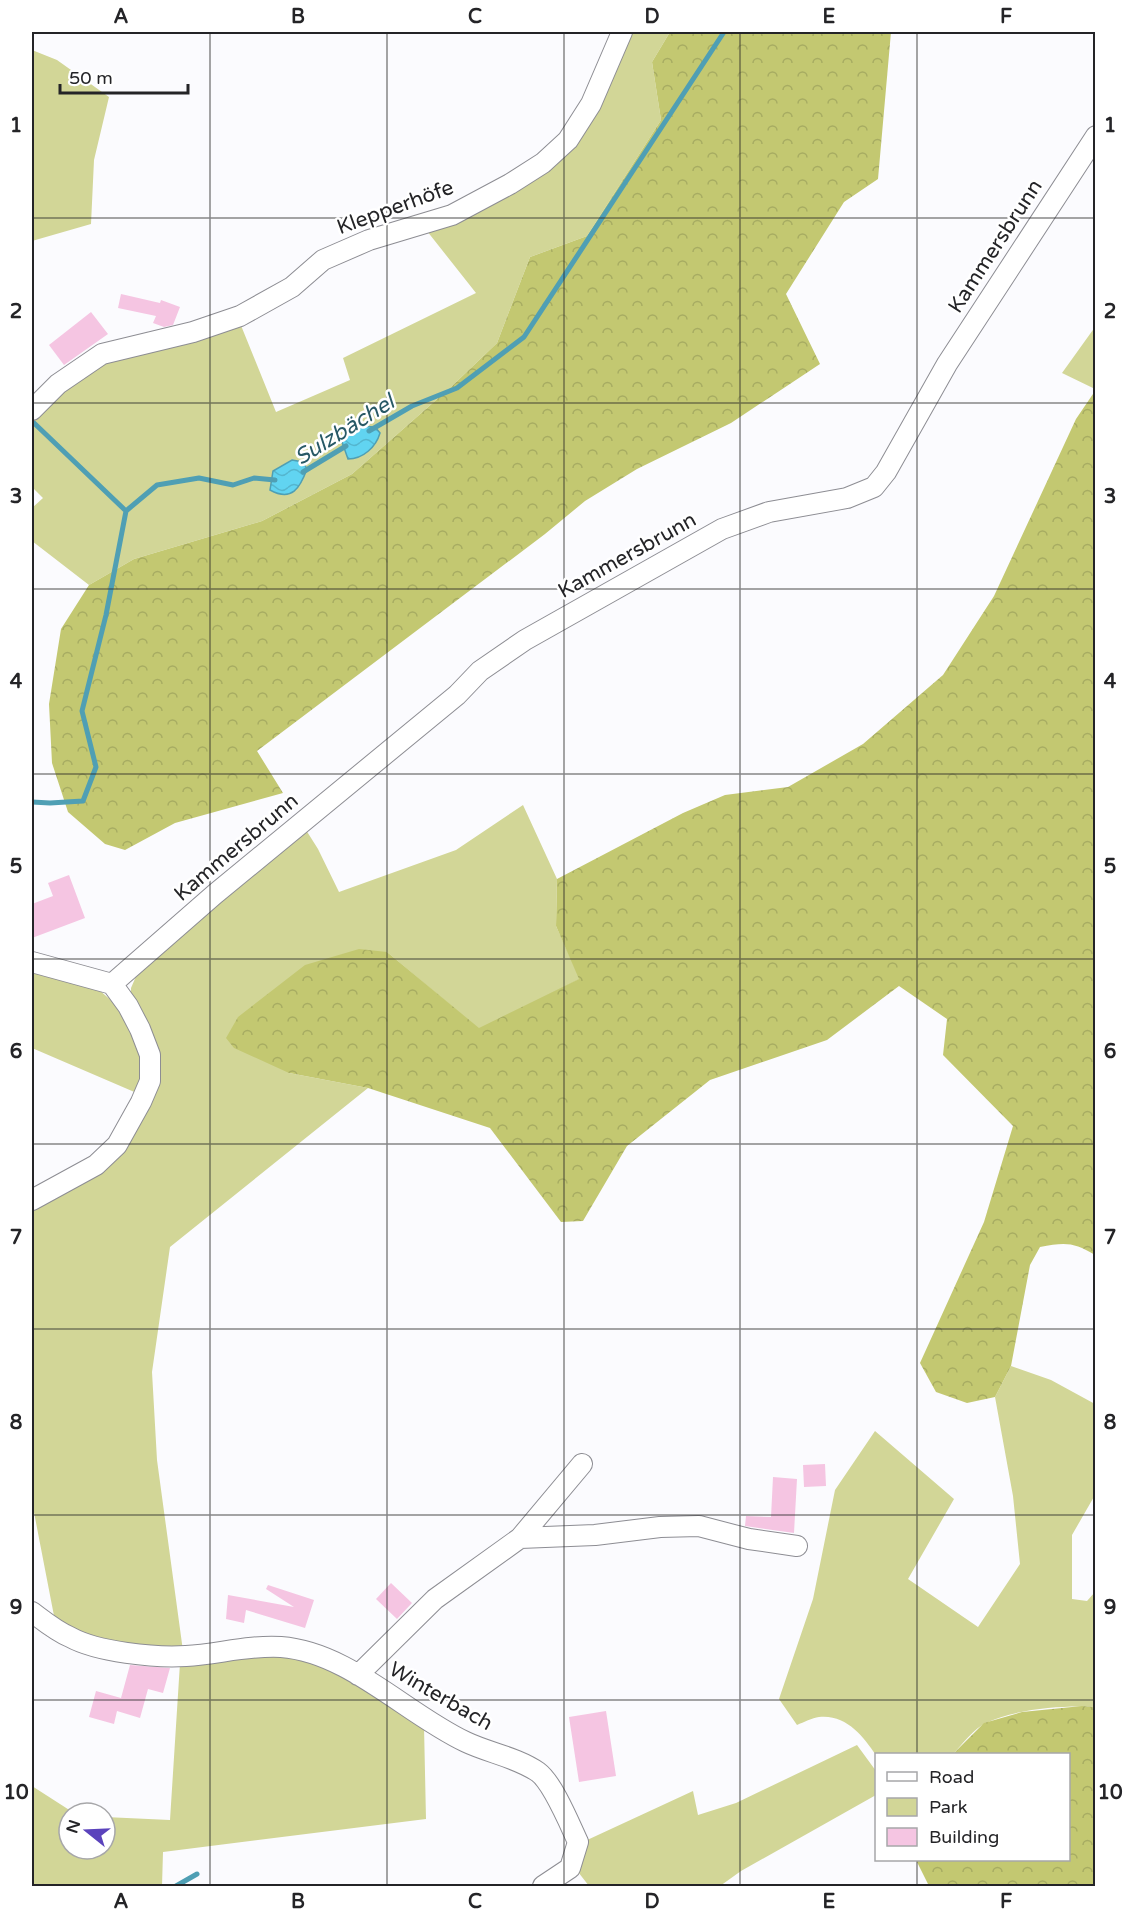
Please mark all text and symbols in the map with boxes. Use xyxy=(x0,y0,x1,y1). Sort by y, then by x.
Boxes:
text: A xyxy=(114,5,129,29)
text: B xyxy=(291,5,305,29)
text: C xyxy=(468,5,482,29)
text: D xyxy=(644,5,660,29)
text: E xyxy=(823,5,836,29)
text: F xyxy=(1000,5,1012,29)
scale bar xyxy=(60,57,188,95)
text: 50 m xyxy=(69,67,113,89)
text: 1 xyxy=(10,114,22,138)
text: 1 xyxy=(1104,114,1116,138)
street label: Klepperhöfe xyxy=(333,175,457,240)
street label: Kammersbrunn xyxy=(943,175,1048,318)
text: 2 xyxy=(10,300,22,324)
text: 2 xyxy=(1104,300,1116,324)
water label: Sulzbächel xyxy=(290,388,401,471)
text: 3 xyxy=(10,485,22,509)
text: 3 xyxy=(1104,485,1116,509)
street label: Kammersbrunn xyxy=(554,507,701,604)
text: 4 xyxy=(10,670,23,694)
text: 4 xyxy=(1104,670,1117,694)
street label: Kammersbrunn xyxy=(169,788,303,906)
text: 5 xyxy=(10,855,22,879)
text: 5 xyxy=(1104,855,1116,879)
text: 6 xyxy=(10,1040,22,1064)
text: 6 xyxy=(1104,1040,1116,1064)
text: 7 xyxy=(10,1226,22,1250)
text: 7 xyxy=(1104,1226,1116,1250)
text: 8 xyxy=(10,1411,22,1435)
text: 8 xyxy=(1104,1411,1116,1435)
text: 9 xyxy=(10,1596,22,1620)
text: 9 xyxy=(1104,1596,1116,1620)
street label: Winterbach xyxy=(384,1657,497,1736)
legend xyxy=(875,1753,1070,1861)
text: Road xyxy=(929,1766,974,1788)
text: 10 xyxy=(3,1781,29,1805)
text: 10 xyxy=(1097,1781,1123,1805)
text: Park xyxy=(929,1796,968,1818)
north arrow xyxy=(57,1801,117,1861)
text: N xyxy=(62,1817,85,1836)
text: Building xyxy=(929,1826,999,1848)
text: A xyxy=(114,1890,129,1914)
text: B xyxy=(291,1890,305,1914)
text: C xyxy=(468,1890,482,1914)
text: D xyxy=(644,1890,660,1914)
text: E xyxy=(823,1890,836,1914)
text: F xyxy=(1000,1890,1012,1914)

